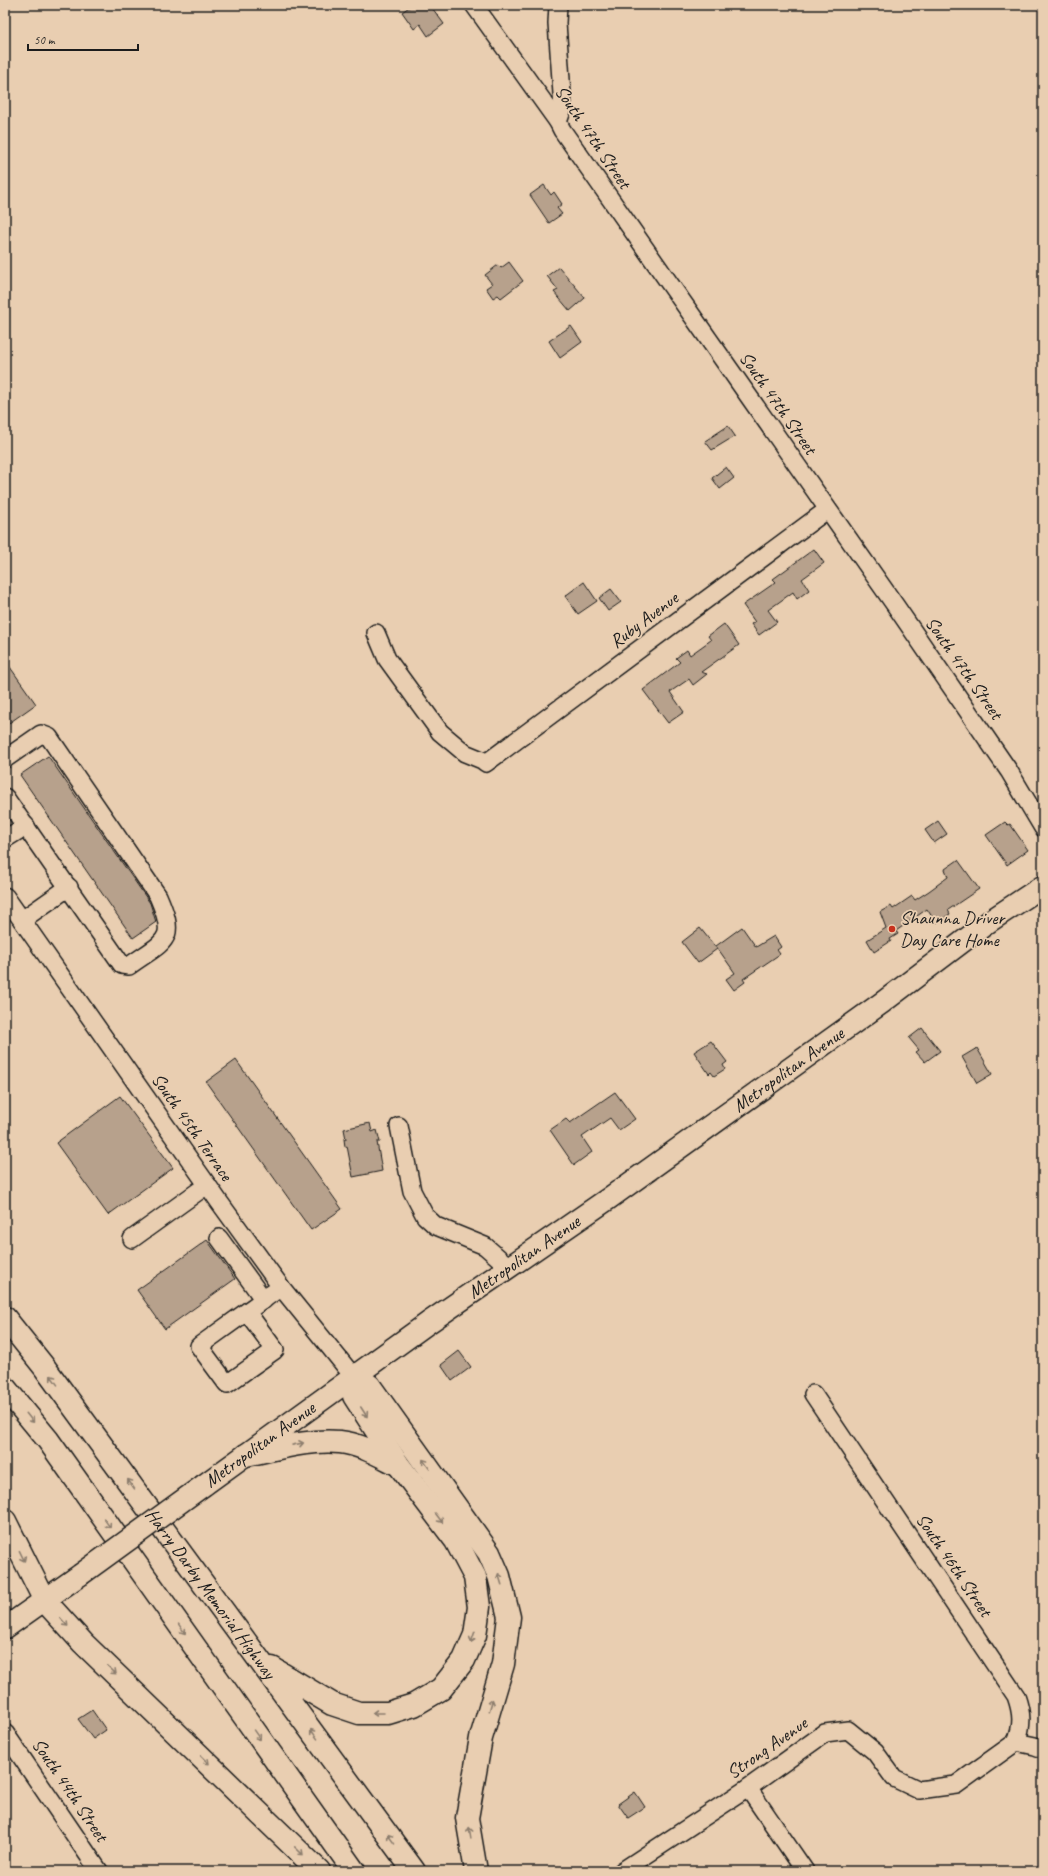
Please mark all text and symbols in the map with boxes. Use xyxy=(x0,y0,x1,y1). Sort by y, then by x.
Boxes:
scale bar xyxy=(28,26,138,52)
text: 50 m xyxy=(34,32,56,48)
street label: South 47th Street xyxy=(550,81,637,195)
street label: South 47th Street xyxy=(734,347,823,460)
street label: Ruby Avenue xyxy=(605,585,684,654)
street label: South 47th Street xyxy=(920,612,1009,725)
place label: Shaunna Driver Day Care Home xyxy=(900,906,1006,952)
marker: Shaunna Driver Day Care Home xyxy=(887,924,897,934)
street label: Metropolitan Avenue xyxy=(728,1021,850,1118)
street label: South 45th Terrace xyxy=(146,1068,239,1187)
street label: Metropolitan Avenue xyxy=(463,1209,586,1304)
one-way arrow xyxy=(50,1374,58,1385)
street label: Metropolitan Avenue xyxy=(200,1395,322,1493)
one-way arrow xyxy=(360,1406,368,1417)
one-way arrow xyxy=(25,1413,34,1424)
one-way arrow xyxy=(291,1440,304,1448)
one-way arrow xyxy=(421,1459,430,1470)
one-way arrow xyxy=(127,1479,135,1490)
street label: Harry Darby Memorial Highway xyxy=(140,1504,282,1685)
street label: South 46th Street xyxy=(911,1509,998,1623)
one-way arrow xyxy=(435,1513,443,1524)
one-way arrow xyxy=(103,1518,111,1529)
one-way arrow xyxy=(19,1549,27,1561)
one-way arrow xyxy=(495,1573,503,1585)
one-way arrow xyxy=(59,1617,69,1627)
one-way arrow xyxy=(178,1623,186,1634)
one-way arrow xyxy=(469,1631,477,1643)
one-way arrow xyxy=(107,1665,117,1675)
one-way arrow xyxy=(488,1699,495,1712)
one-way arrow xyxy=(372,1709,385,1717)
street label: Strong Avenue xyxy=(722,1710,814,1785)
one-way arrow xyxy=(253,1729,261,1740)
one-way arrow xyxy=(310,1729,318,1740)
street label: South 44th Street xyxy=(27,1734,114,1848)
one-way arrow xyxy=(200,1756,210,1765)
one-way arrow xyxy=(465,1826,473,1839)
one-way arrow xyxy=(386,1834,395,1845)
one-way arrow xyxy=(294,1846,304,1856)

